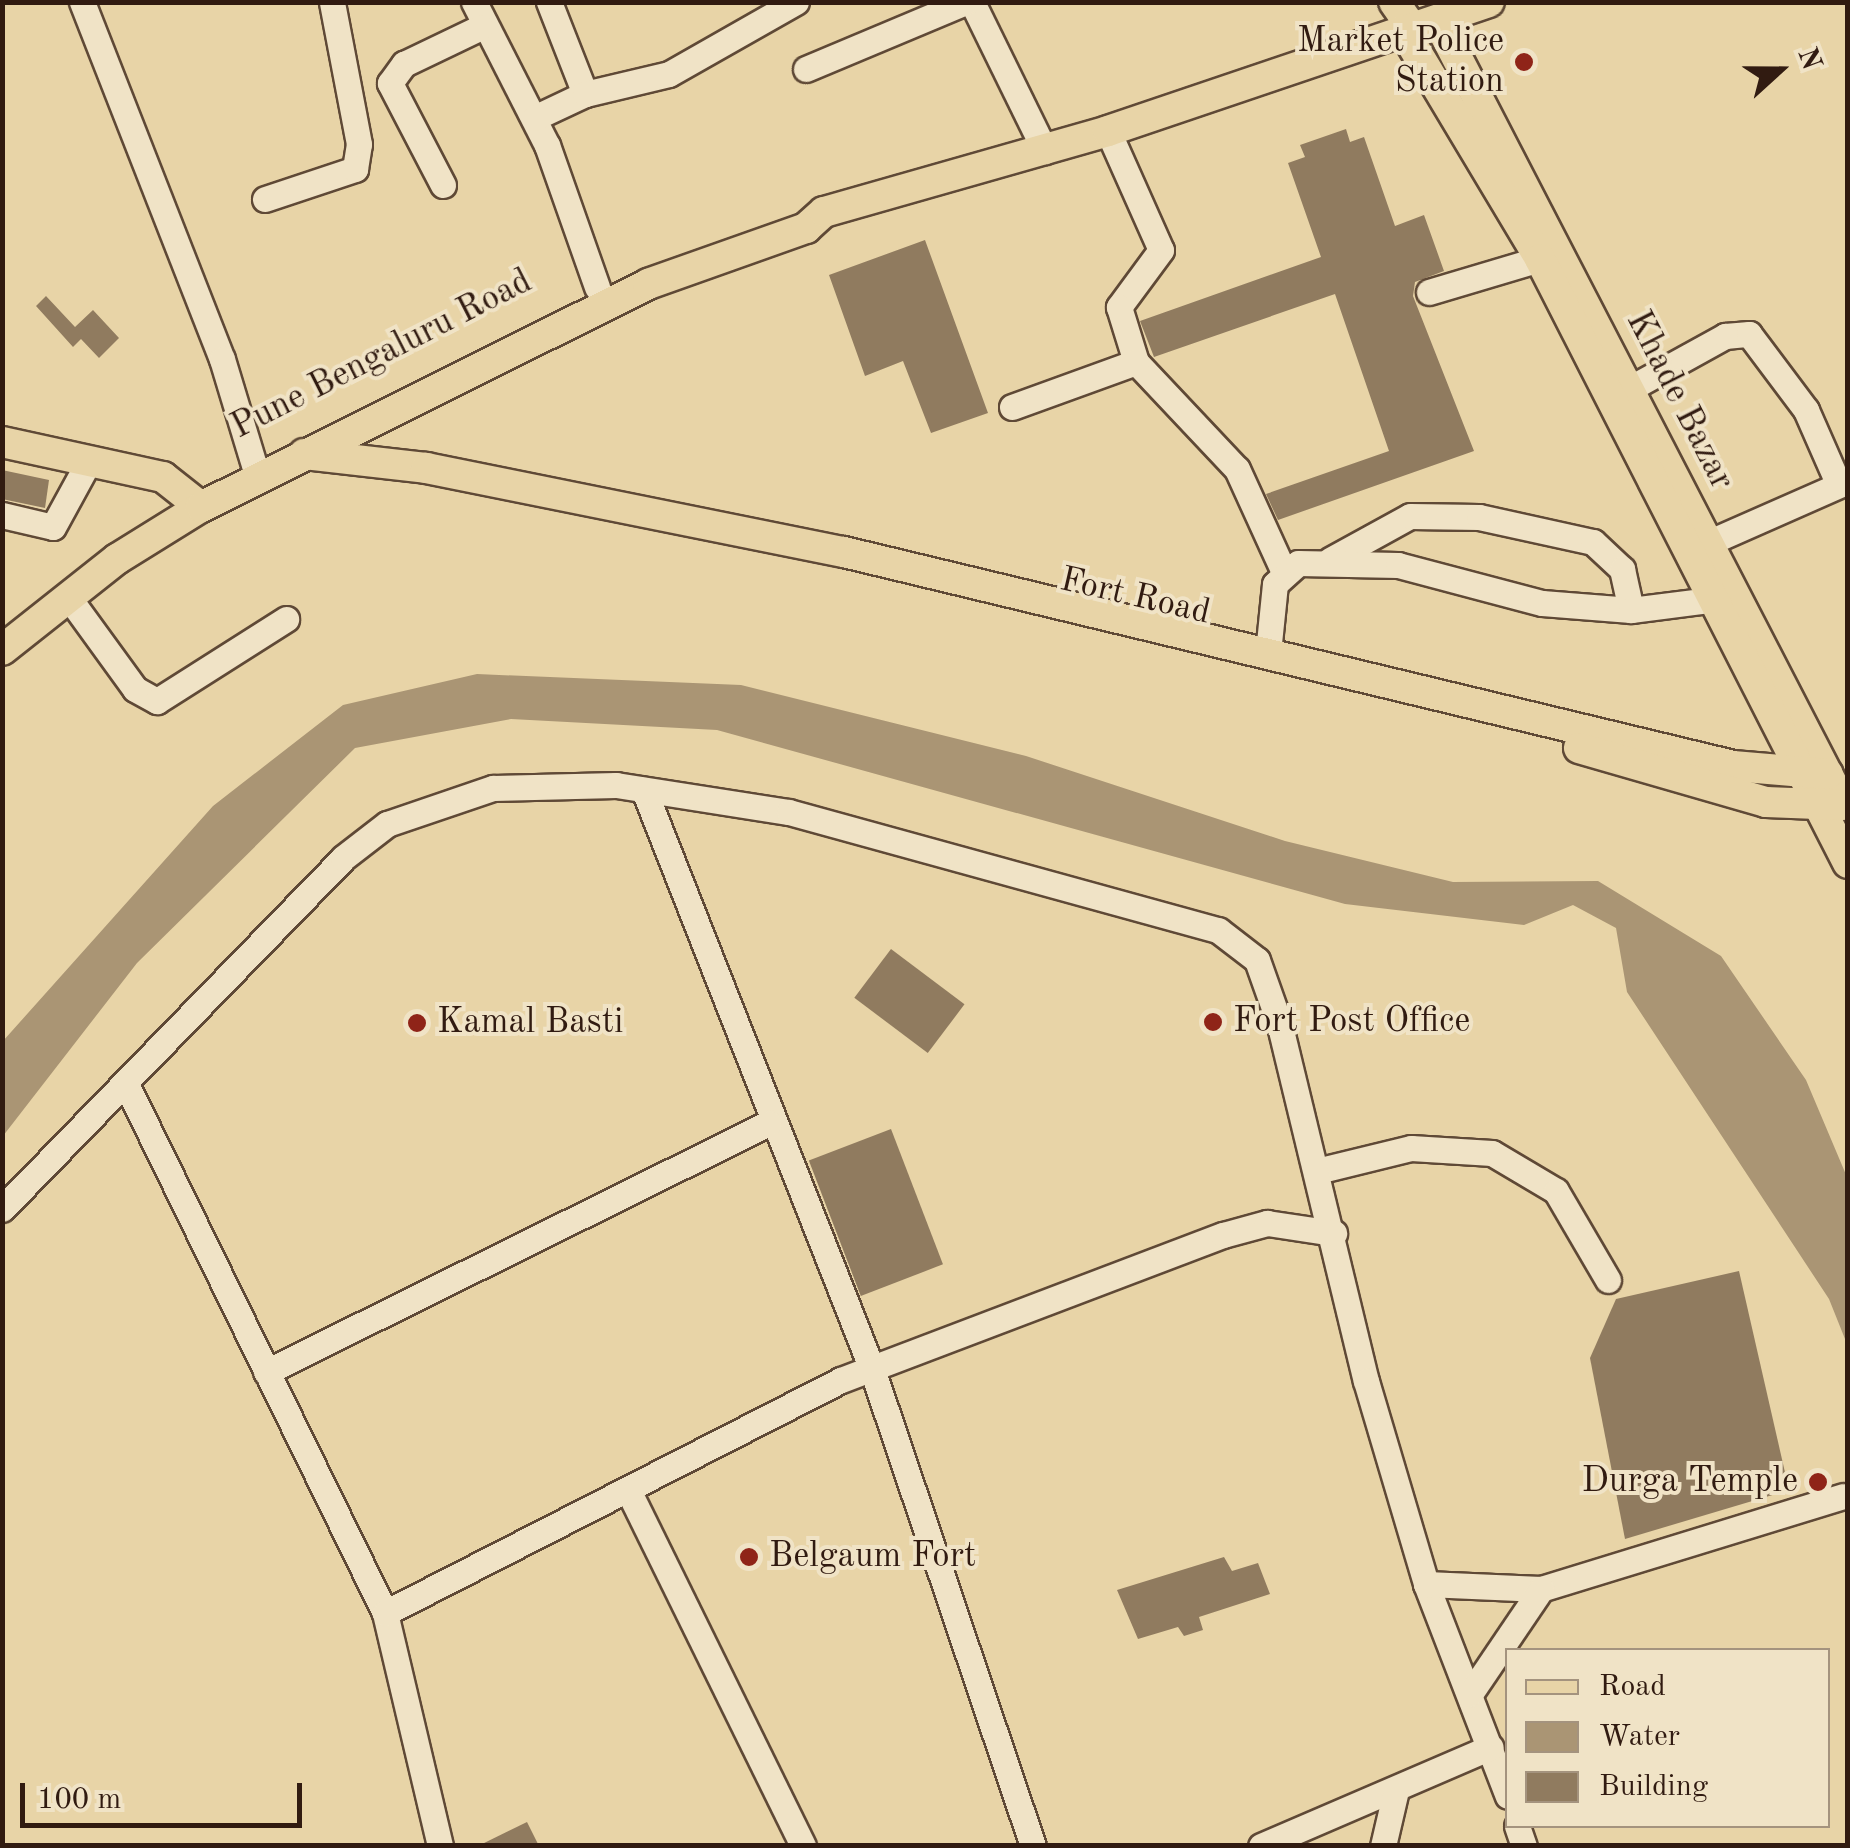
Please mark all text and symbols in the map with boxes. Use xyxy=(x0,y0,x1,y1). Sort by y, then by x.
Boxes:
north arrow xyxy=(1730,20,1830,120)
place label: Market Police Station xyxy=(1297,21,1504,103)
text: N xyxy=(1791,44,1825,74)
marker: Market Police Station xyxy=(1513,51,1535,73)
street label: Pune Bengaluru Road xyxy=(225,261,539,449)
street label: Khade Bazar xyxy=(1616,304,1742,498)
street label: Fort Road xyxy=(1056,559,1214,635)
place label: Fort Post Office xyxy=(1233,1001,1470,1043)
place label: Kamal Basti xyxy=(437,1002,623,1044)
marker: Fort Post Office xyxy=(1202,1011,1224,1033)
marker: Kamal Basti xyxy=(406,1012,428,1034)
place label: Durga Temple xyxy=(1581,1461,1798,1503)
marker: Durga Temple xyxy=(1807,1471,1829,1493)
place label: Belgaum Fort xyxy=(769,1536,976,1578)
marker: Belgaum Fort xyxy=(738,1546,760,1568)
legend xyxy=(1505,1648,1830,1828)
text: Road xyxy=(1599,1672,1666,1702)
text: Water xyxy=(1599,1722,1680,1752)
scale bar xyxy=(25,1763,308,1825)
text: Building xyxy=(1599,1772,1708,1802)
text: 100 m xyxy=(37,1785,121,1815)

